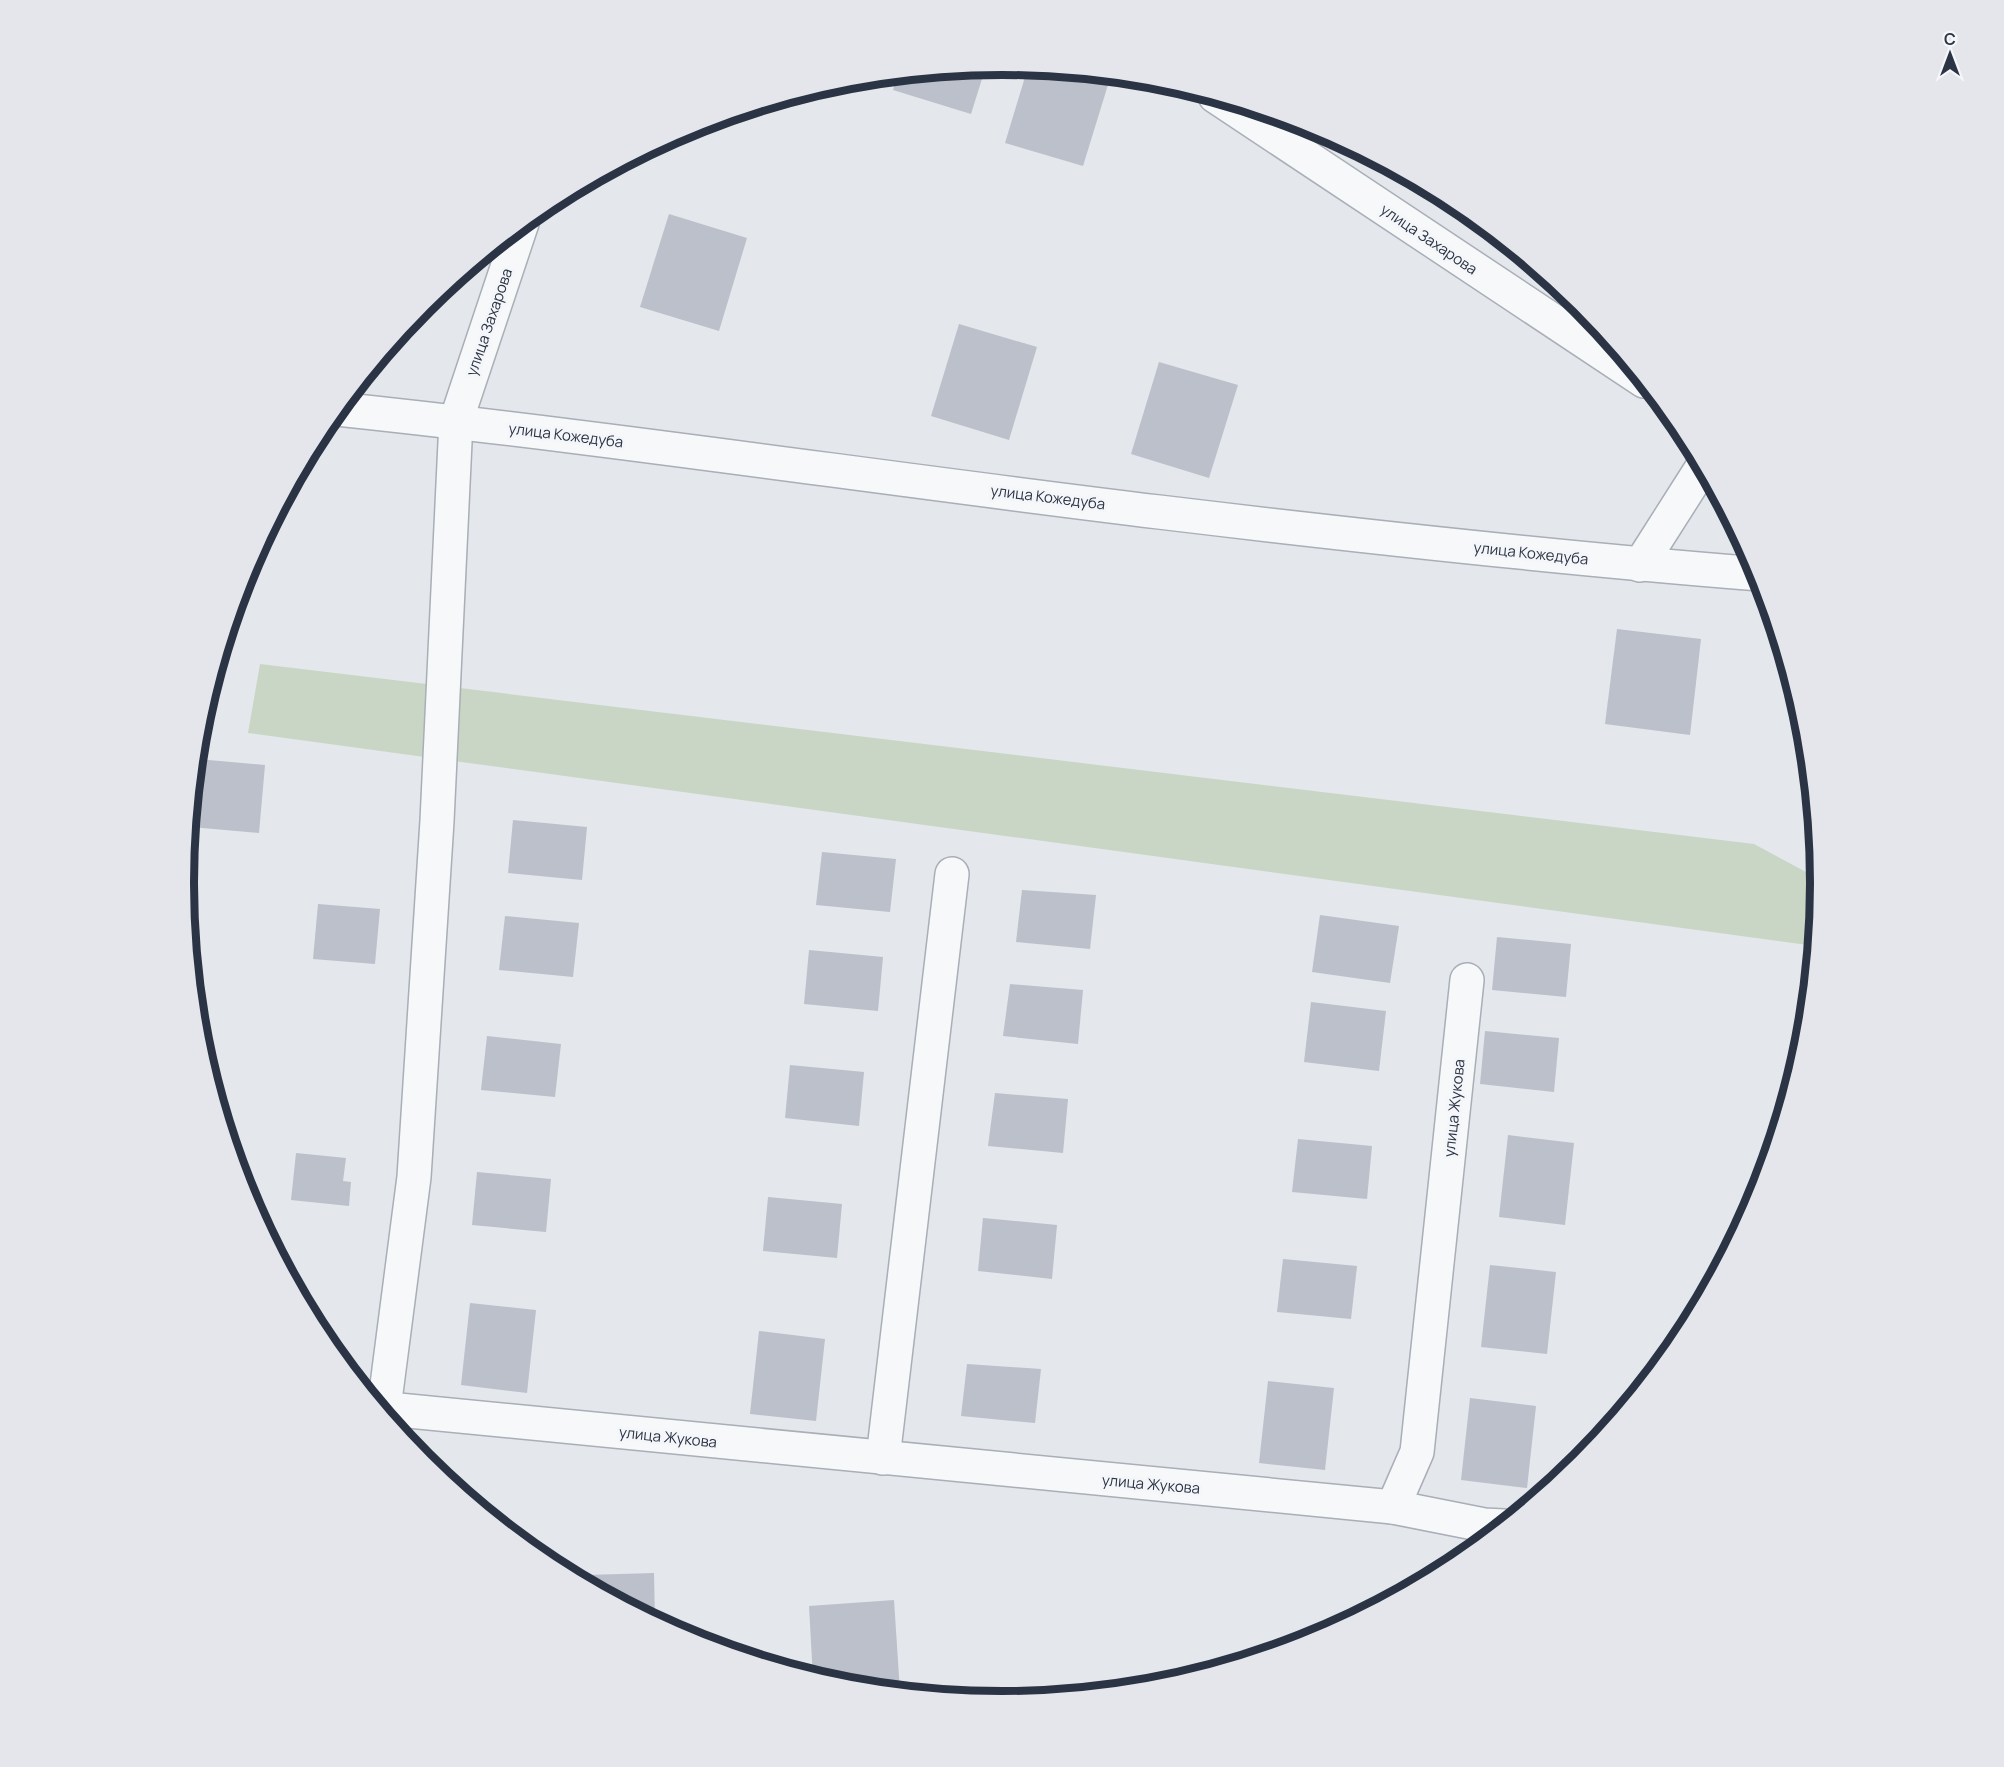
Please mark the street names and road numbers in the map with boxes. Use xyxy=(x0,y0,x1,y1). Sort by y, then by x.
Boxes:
street label: улица Захарова xyxy=(1376,199,1482,279)
street label: улица Захарова xyxy=(461,265,517,379)
street label: улица Кожедуба xyxy=(507,418,625,452)
street label: улица Кожедуба xyxy=(989,480,1107,514)
street label: улица Кожедуба xyxy=(1473,537,1589,569)
street label: улица Жукова xyxy=(1438,1058,1470,1158)
street label: улица Жукова xyxy=(618,1421,718,1453)
street label: улица Жукова xyxy=(1101,1469,1201,1499)

